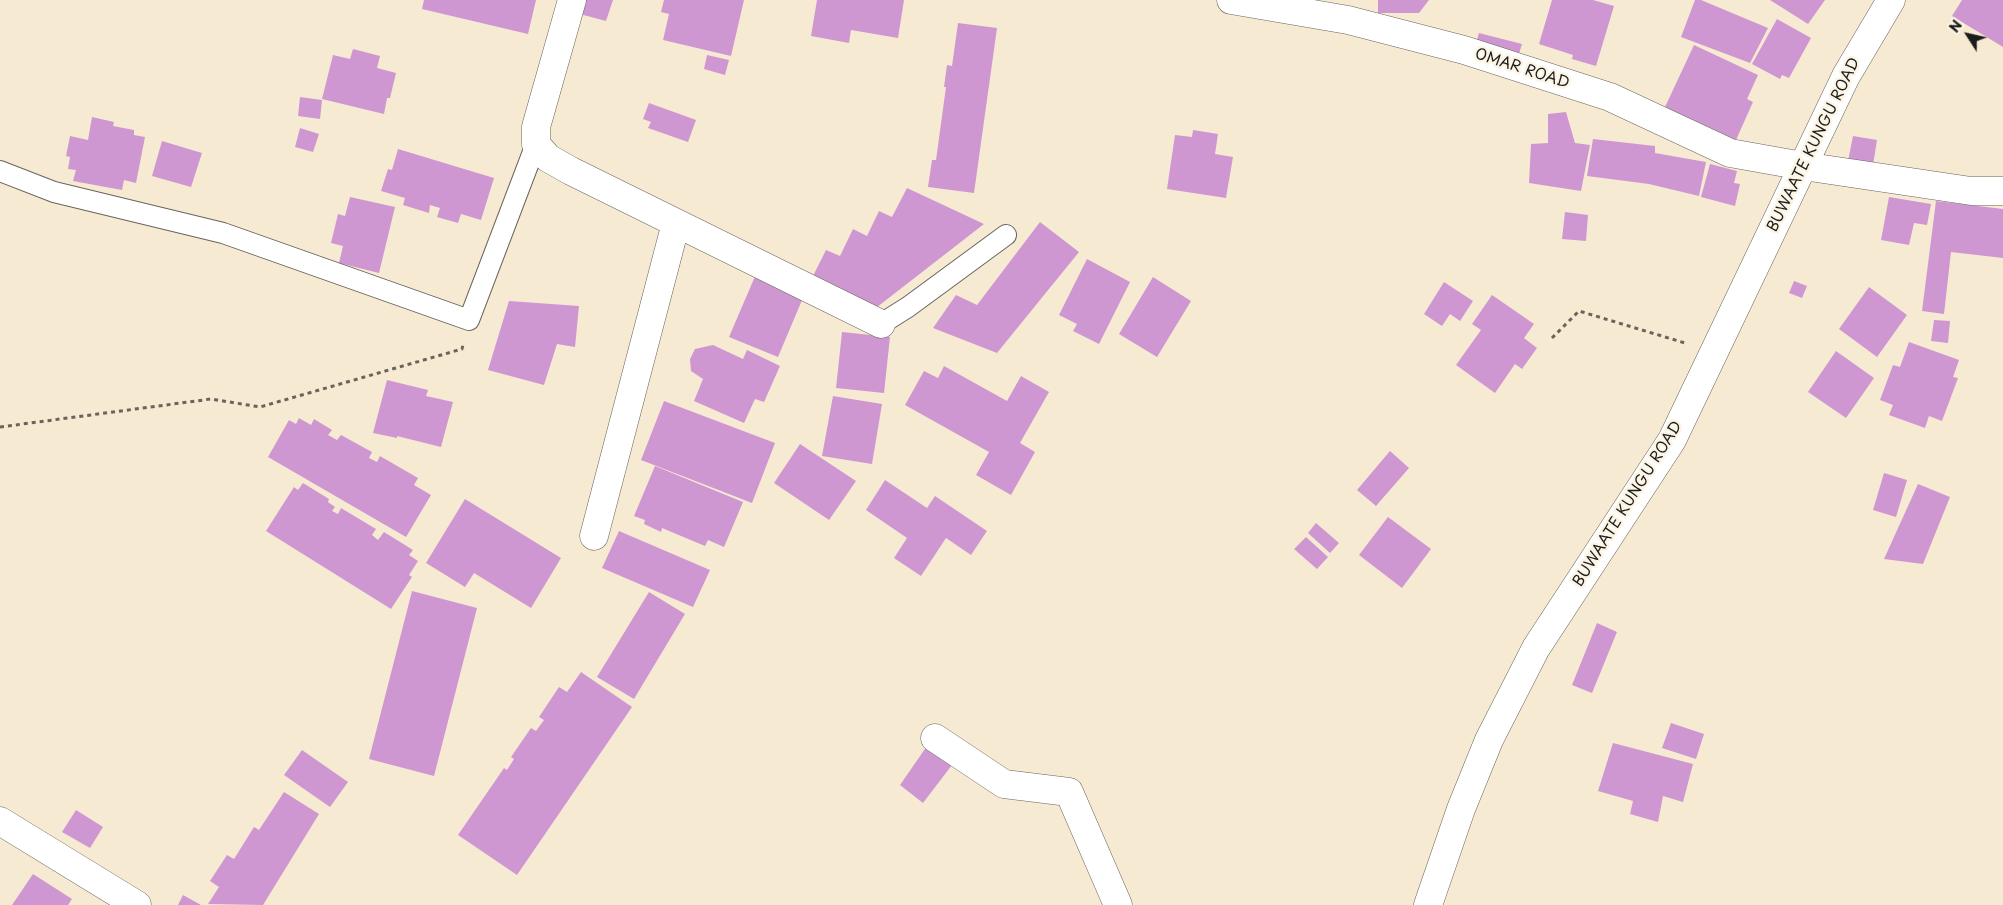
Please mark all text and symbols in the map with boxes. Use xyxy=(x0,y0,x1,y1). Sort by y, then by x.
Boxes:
north arrow xyxy=(1943,10,1993,60)
text: N xyxy=(1944,16,1967,37)
street label: OMAR ROAD xyxy=(1473,45,1571,93)
street label: BUWAATE KUNGU ROAD xyxy=(1764,55,1864,235)
street label: BUWAATE KUNGU ROAD xyxy=(1570,418,1686,590)

